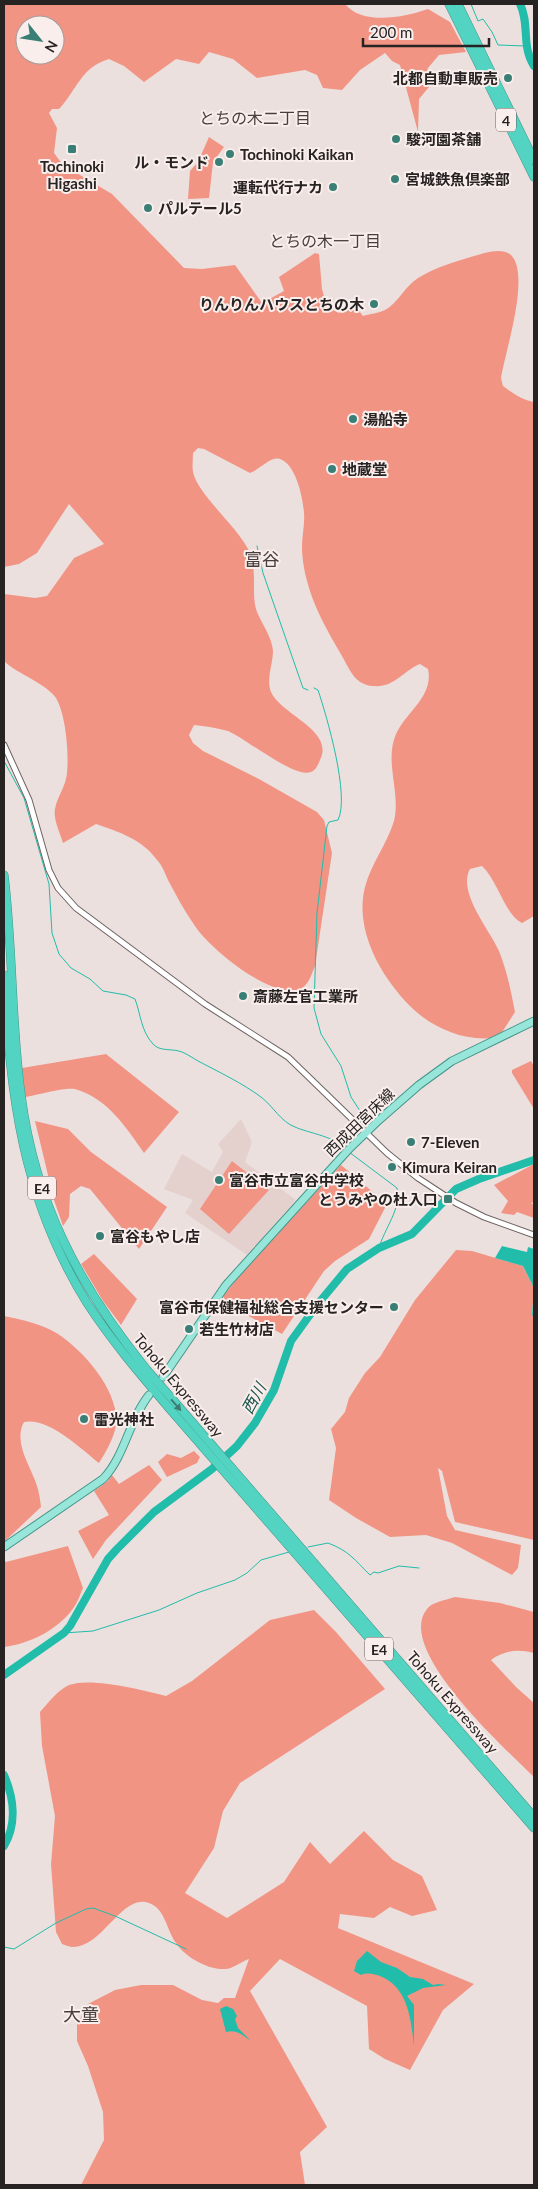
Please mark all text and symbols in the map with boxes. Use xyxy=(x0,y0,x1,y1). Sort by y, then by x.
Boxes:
north arrow xyxy=(15,15,65,65)
scale bar xyxy=(363,15,489,47)
text: 200 m xyxy=(370,23,412,41)
text: N xyxy=(42,38,62,56)
place label: 北都自動車販売 xyxy=(393,69,498,87)
marker: 北都自動車販売 xyxy=(502,72,514,84)
district label: とちの木二丁目 xyxy=(199,108,311,127)
road number: 4 xyxy=(496,108,516,132)
place label: 駿河園茶舗 xyxy=(406,130,481,148)
marker: 駿河園茶舗 xyxy=(390,133,402,145)
marker: Tochinoki Higashi xyxy=(66,143,78,155)
place label: Tochinoki Kaikan xyxy=(240,145,354,163)
marker: Tochinoki Kaikan xyxy=(224,148,236,160)
place label: ル・モンド xyxy=(134,153,209,171)
marker: ル・モンド xyxy=(213,156,225,168)
place label: Tochinoki Higashi xyxy=(40,157,104,192)
place label: 宮城鉄魚倶楽部 xyxy=(405,170,510,188)
marker: 宮城鉄魚倶楽部 xyxy=(389,173,401,185)
place label: 運転代行ナカ xyxy=(233,178,323,196)
marker: 運転代行ナカ xyxy=(327,181,339,193)
place label: パルテール5 xyxy=(158,199,242,217)
marker: パルテール5 xyxy=(142,202,154,214)
district label: とちの木一丁目 xyxy=(269,231,381,250)
place label: りんりんハウスとちの木 xyxy=(199,295,364,313)
marker: りんりんハウスとちの木 xyxy=(368,298,380,310)
place label: 湯船寺 xyxy=(363,410,408,428)
marker: 湯船寺 xyxy=(347,413,359,425)
place label: 地蔵堂 xyxy=(342,460,387,478)
marker: 地蔵堂 xyxy=(326,463,338,475)
district label: 富谷 xyxy=(244,548,280,570)
place label: 斎藤左官工業所 xyxy=(253,987,358,1005)
marker: 斎藤左官工業所 xyxy=(237,990,249,1002)
street label: 西成田宮床線 xyxy=(320,1084,398,1160)
place label: 7-Eleven xyxy=(421,1133,480,1151)
marker: 7-Eleven xyxy=(405,1136,417,1148)
place label: Kimura Keiran xyxy=(402,1158,497,1176)
marker: Kimura Keiran xyxy=(386,1161,398,1173)
place label: 富谷市立富谷中学校 xyxy=(229,1171,364,1189)
marker: 富谷市立富谷中学校 xyxy=(213,1174,225,1186)
road number: E4 xyxy=(28,1176,56,1200)
place label: とうみやの杜入口 xyxy=(318,1190,438,1208)
marker: とうみやの杜入口 xyxy=(442,1193,454,1205)
place label: 富谷もやし店 xyxy=(110,1227,200,1245)
marker: 富谷もやし店 xyxy=(94,1230,106,1242)
place label: 富谷市保健福祉総合支援センター xyxy=(159,1298,384,1316)
marker: 富谷市保健福祉総合支援センター xyxy=(388,1301,400,1313)
place label: 若生竹材店 xyxy=(199,1320,274,1338)
marker: 若生竹材店 xyxy=(183,1323,195,1335)
street label: Tohoku Expressway xyxy=(130,1330,228,1441)
water label: 西川 xyxy=(237,1378,270,1417)
one-way arrow xyxy=(171,1398,182,1411)
place label: 雷光神社 xyxy=(94,1410,154,1428)
marker: 雷光神社 xyxy=(78,1413,90,1425)
road number: E4 xyxy=(365,1638,393,1660)
street label: Tohoku Expressway xyxy=(404,1647,502,1757)
district label: 大童 xyxy=(63,2003,99,2025)

